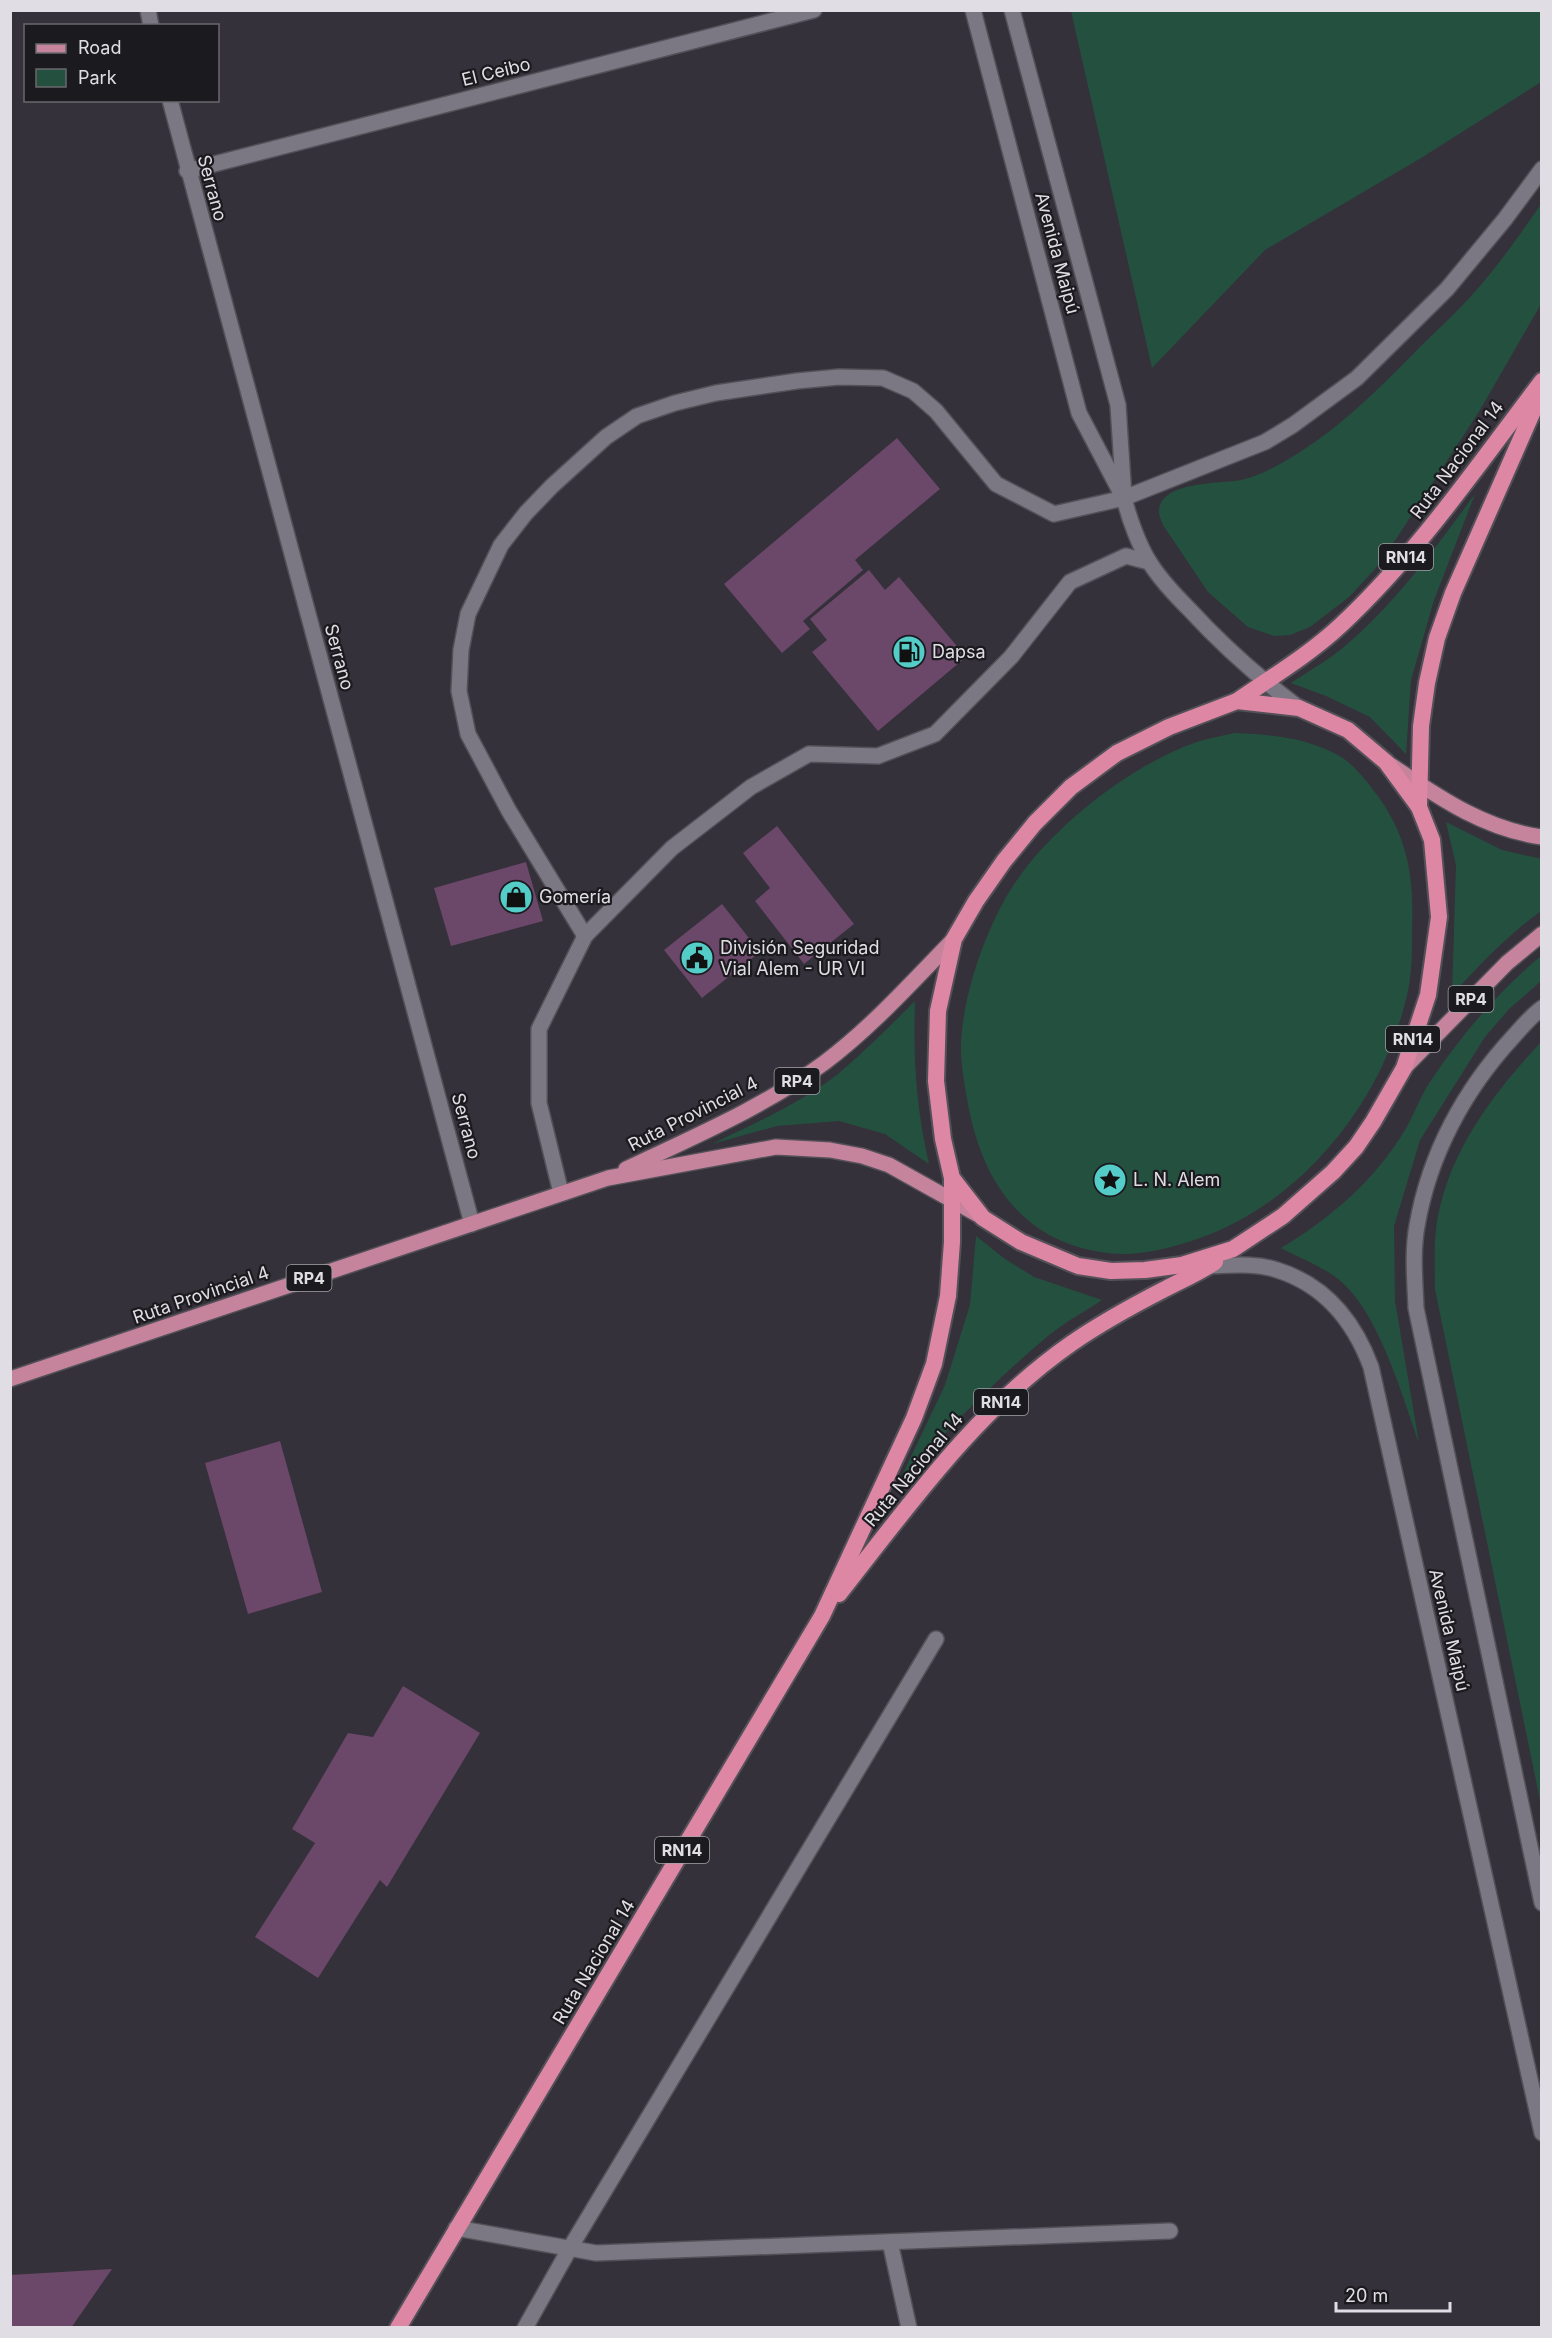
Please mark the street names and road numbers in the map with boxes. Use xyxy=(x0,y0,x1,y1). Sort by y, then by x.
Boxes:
street label: El Ceibo xyxy=(459,53,532,90)
street label: Serrano xyxy=(194,153,231,223)
street label: Avenida Maipú xyxy=(1031,190,1084,316)
street label: Ruta Nacional 14 xyxy=(1406,397,1508,523)
road number: RN14 xyxy=(1379,544,1433,570)
street label: Serrano xyxy=(321,622,358,692)
road number: RP4 xyxy=(1448,986,1494,1012)
road number: RN14 xyxy=(1386,1026,1440,1052)
road number: RP4 xyxy=(774,1068,820,1094)
street label: Ruta Provincial 4 xyxy=(624,1072,761,1155)
street label: Serrano xyxy=(448,1091,485,1161)
street label: Ruta Provincial 4 xyxy=(130,1261,272,1328)
road number: RP4 xyxy=(286,1265,332,1291)
road number: RN14 xyxy=(974,1389,1028,1415)
street label: Ruta Nacional 14 xyxy=(860,1409,967,1531)
street label: Avenida Maipú xyxy=(1425,1567,1474,1693)
road number: RN14 xyxy=(655,1837,709,1863)
street label: Ruta Nacional 14 xyxy=(548,1896,639,2028)

